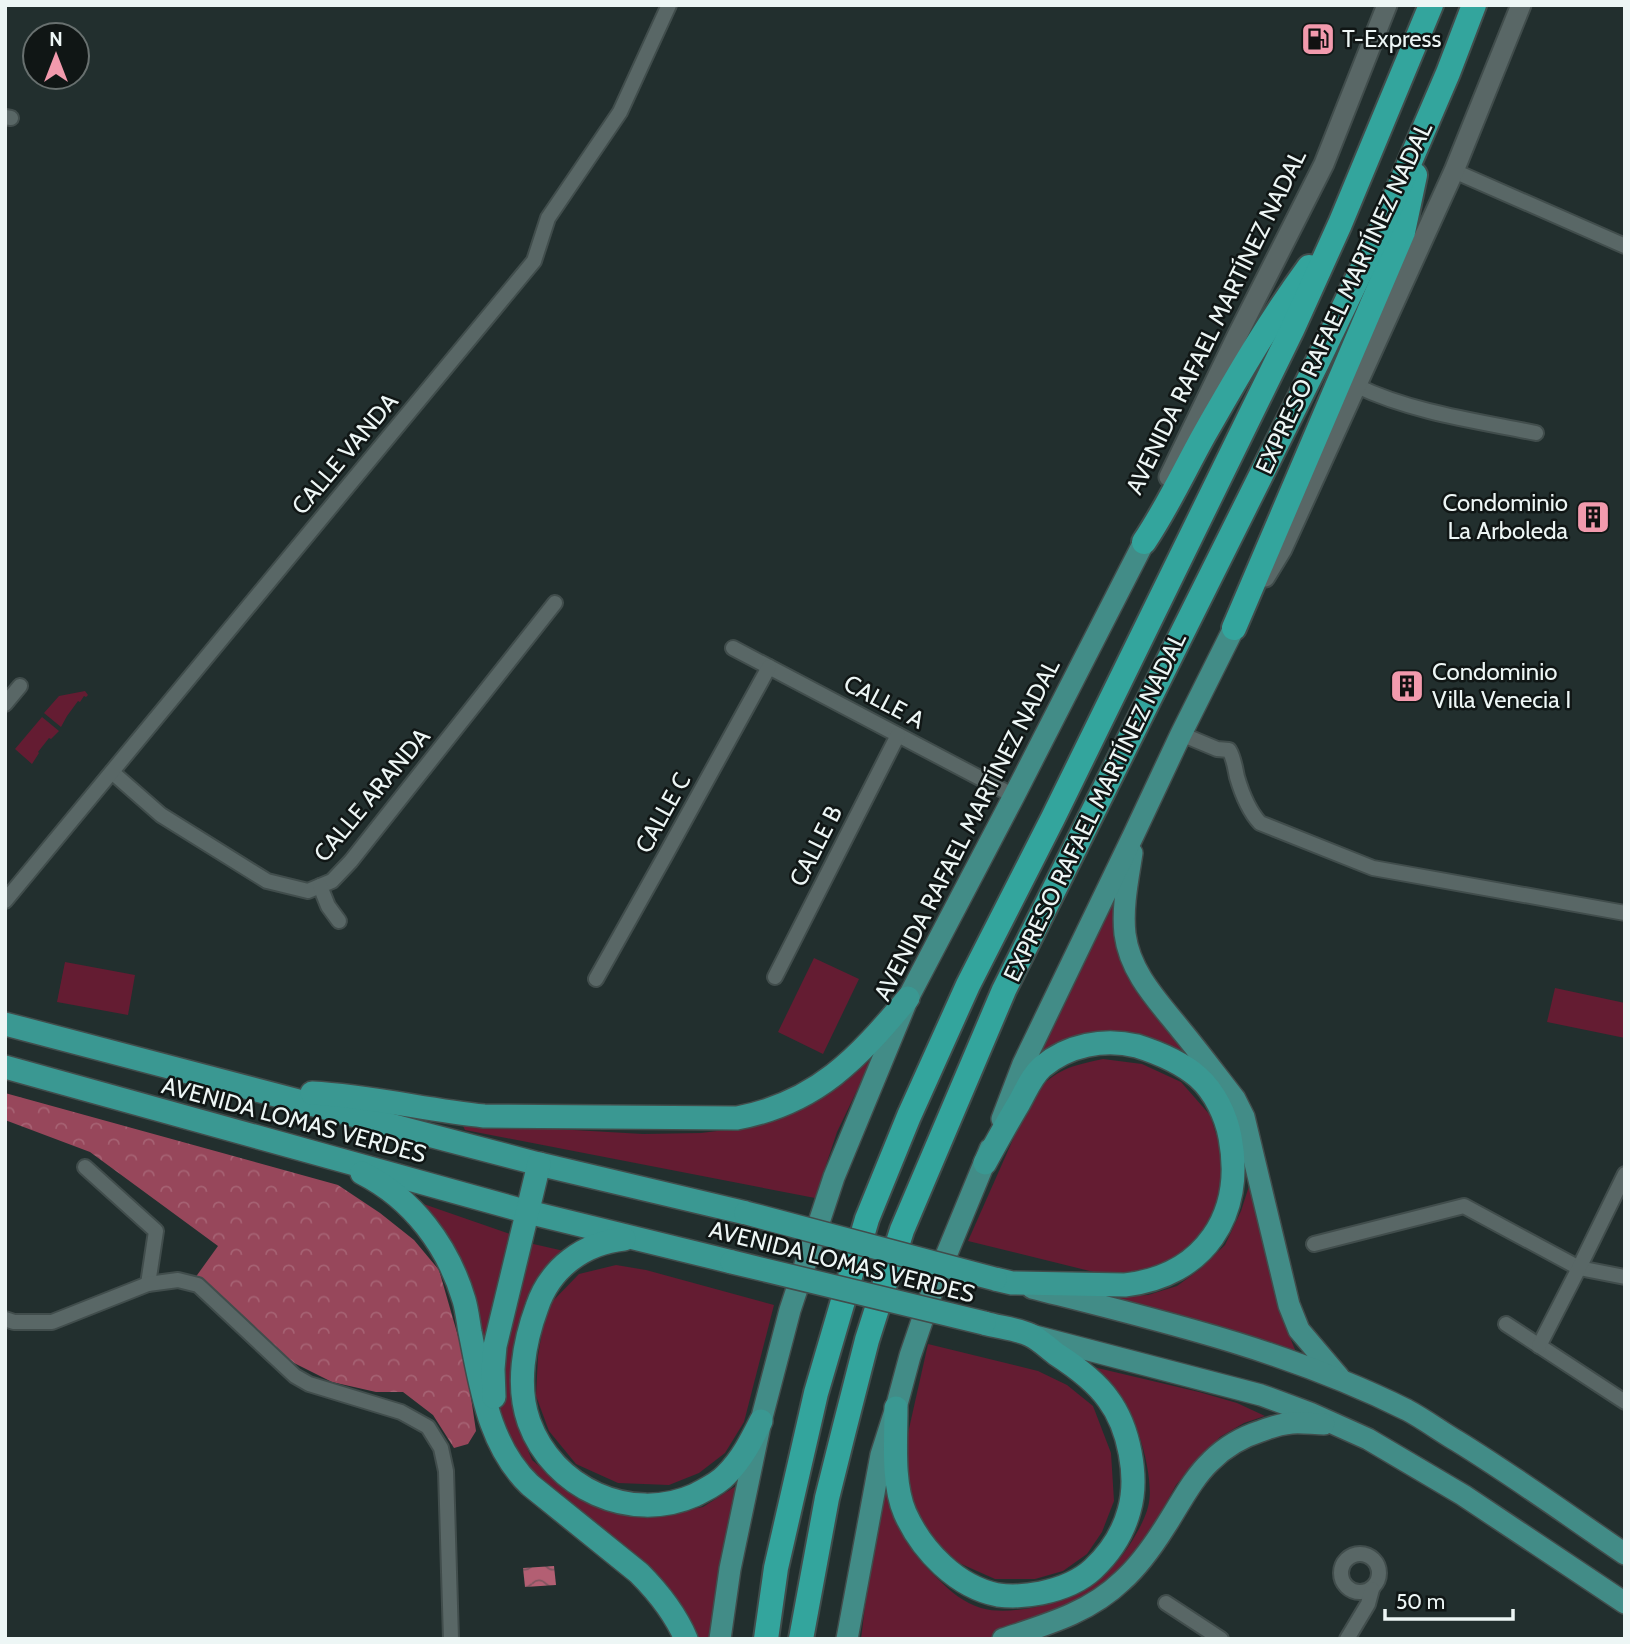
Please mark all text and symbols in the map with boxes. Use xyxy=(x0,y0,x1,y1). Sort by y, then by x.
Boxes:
fuel station icon: T-Express xyxy=(1299,20,1337,58)
north arrow xyxy=(21,21,91,91)
place label: T-Express xyxy=(1342,24,1442,53)
text: N xyxy=(49,28,63,51)
street label: EXPRESO RAFAEL MARTÍNEZ NADAL xyxy=(1249,117,1438,478)
street label: AVENIDA RAFAEL MARTÍNEZ NADAL xyxy=(1119,145,1312,499)
street label: CALLE VANDA xyxy=(285,387,404,520)
place label: Condominio La Arboleda xyxy=(1443,488,1568,545)
building icon: Condominio La Arboleda xyxy=(1574,498,1612,536)
street label: EXPRESO RAFAEL MARTÍNEZ NADAL xyxy=(997,628,1192,986)
street label: AVENIDA RAFAEL MARTÍNEZ NADAL xyxy=(867,654,1066,1006)
place label: Condominio Villa Venecia I xyxy=(1432,657,1571,714)
building icon: Condominio Villa Venecia I xyxy=(1388,667,1426,705)
street label: CALLE A xyxy=(839,668,930,735)
street label: CALLE ARANDA xyxy=(307,722,436,867)
street label: CALLE C xyxy=(629,768,696,858)
street label: CALLE B xyxy=(783,801,848,891)
street label: AVENIDA LOMAS VERDES xyxy=(159,1070,430,1169)
street label: AVENIDA LOMAS VERDES xyxy=(706,1214,978,1309)
scale bar xyxy=(1385,1578,1513,1622)
text: 50 m xyxy=(1396,1589,1445,1614)

